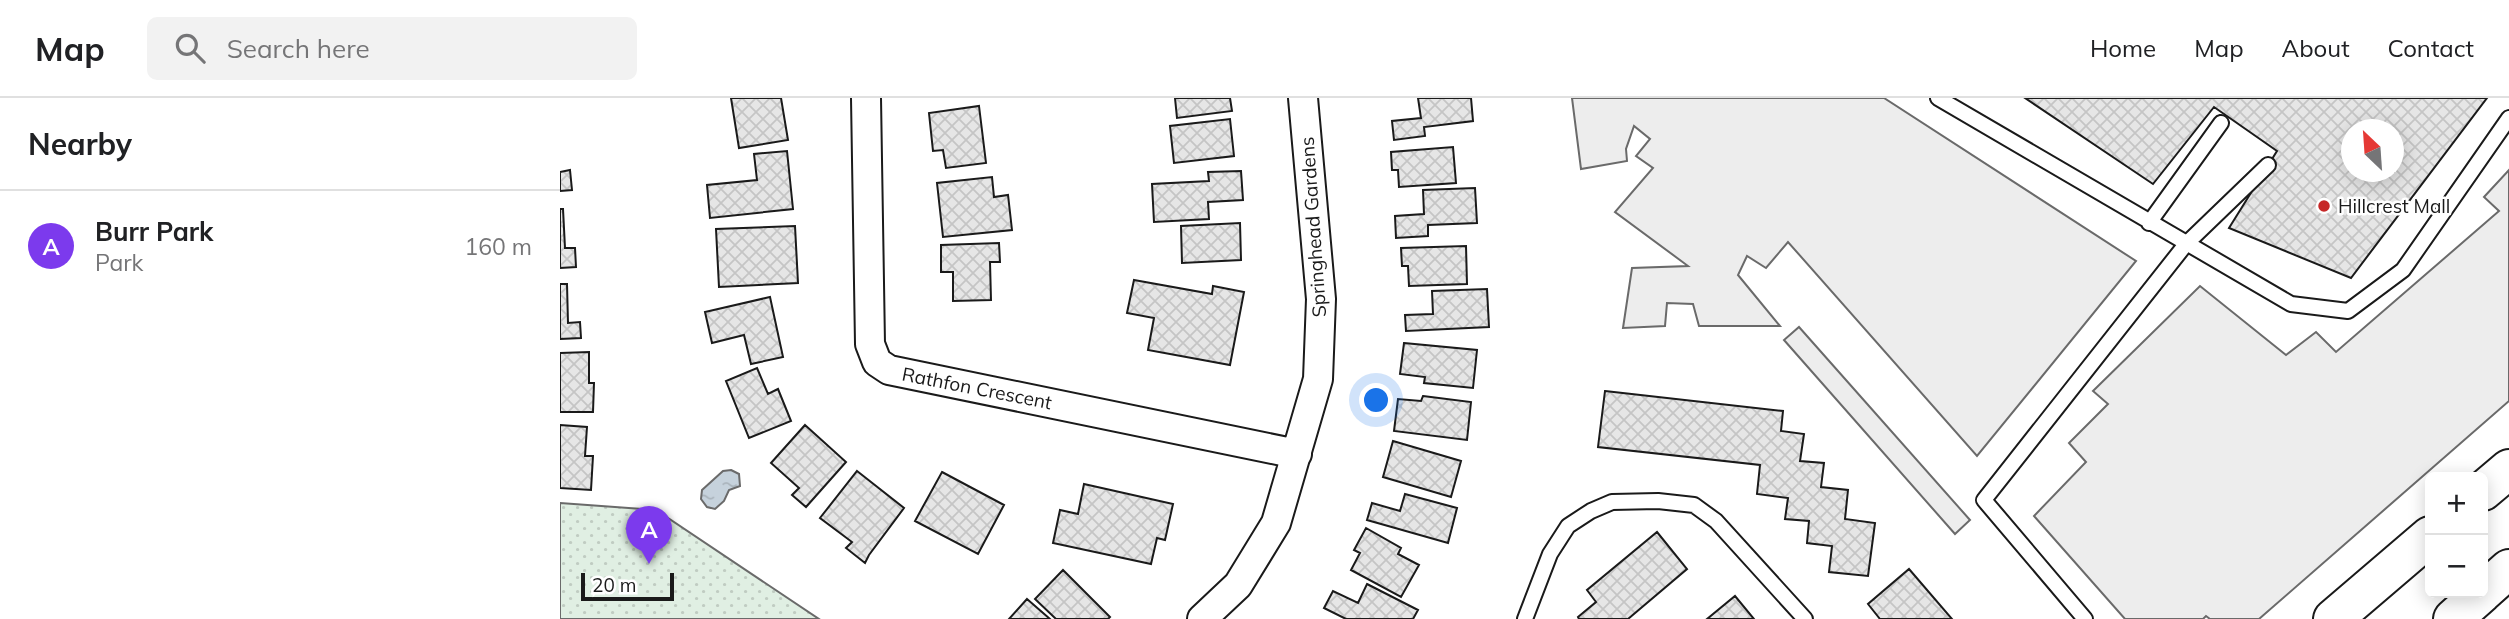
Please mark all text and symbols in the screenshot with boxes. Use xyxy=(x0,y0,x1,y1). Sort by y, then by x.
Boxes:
search box xyxy=(147,17,637,80)
text: Map xyxy=(35,28,105,69)
icon: search xyxy=(171,29,209,67)
text: Search here xyxy=(227,32,370,65)
text: Home xyxy=(2090,33,2156,63)
text: Map xyxy=(2194,33,2244,63)
text: About xyxy=(2282,33,2350,63)
text: Contact xyxy=(2388,33,2474,63)
north arrow xyxy=(2341,119,2404,182)
text: Nearby xyxy=(28,125,132,163)
street label: Springhead Gardens xyxy=(1295,136,1331,318)
place label: Hillcrest Mall xyxy=(2338,194,2450,218)
marker: Hillcrest Mall xyxy=(2316,198,2332,214)
text: Burr Park xyxy=(95,215,213,248)
text: A xyxy=(42,232,60,261)
text: 160 m xyxy=(464,232,532,261)
text: Park xyxy=(95,248,143,277)
street label: Rathfon Crescent xyxy=(900,362,1054,414)
your location xyxy=(1359,383,1393,417)
map controls xyxy=(2425,472,2488,598)
button: + xyxy=(2425,472,2488,535)
pin: A xyxy=(626,506,672,564)
button: − xyxy=(2425,535,2488,598)
scale bar xyxy=(581,570,674,602)
text: 20 m xyxy=(592,573,636,597)

